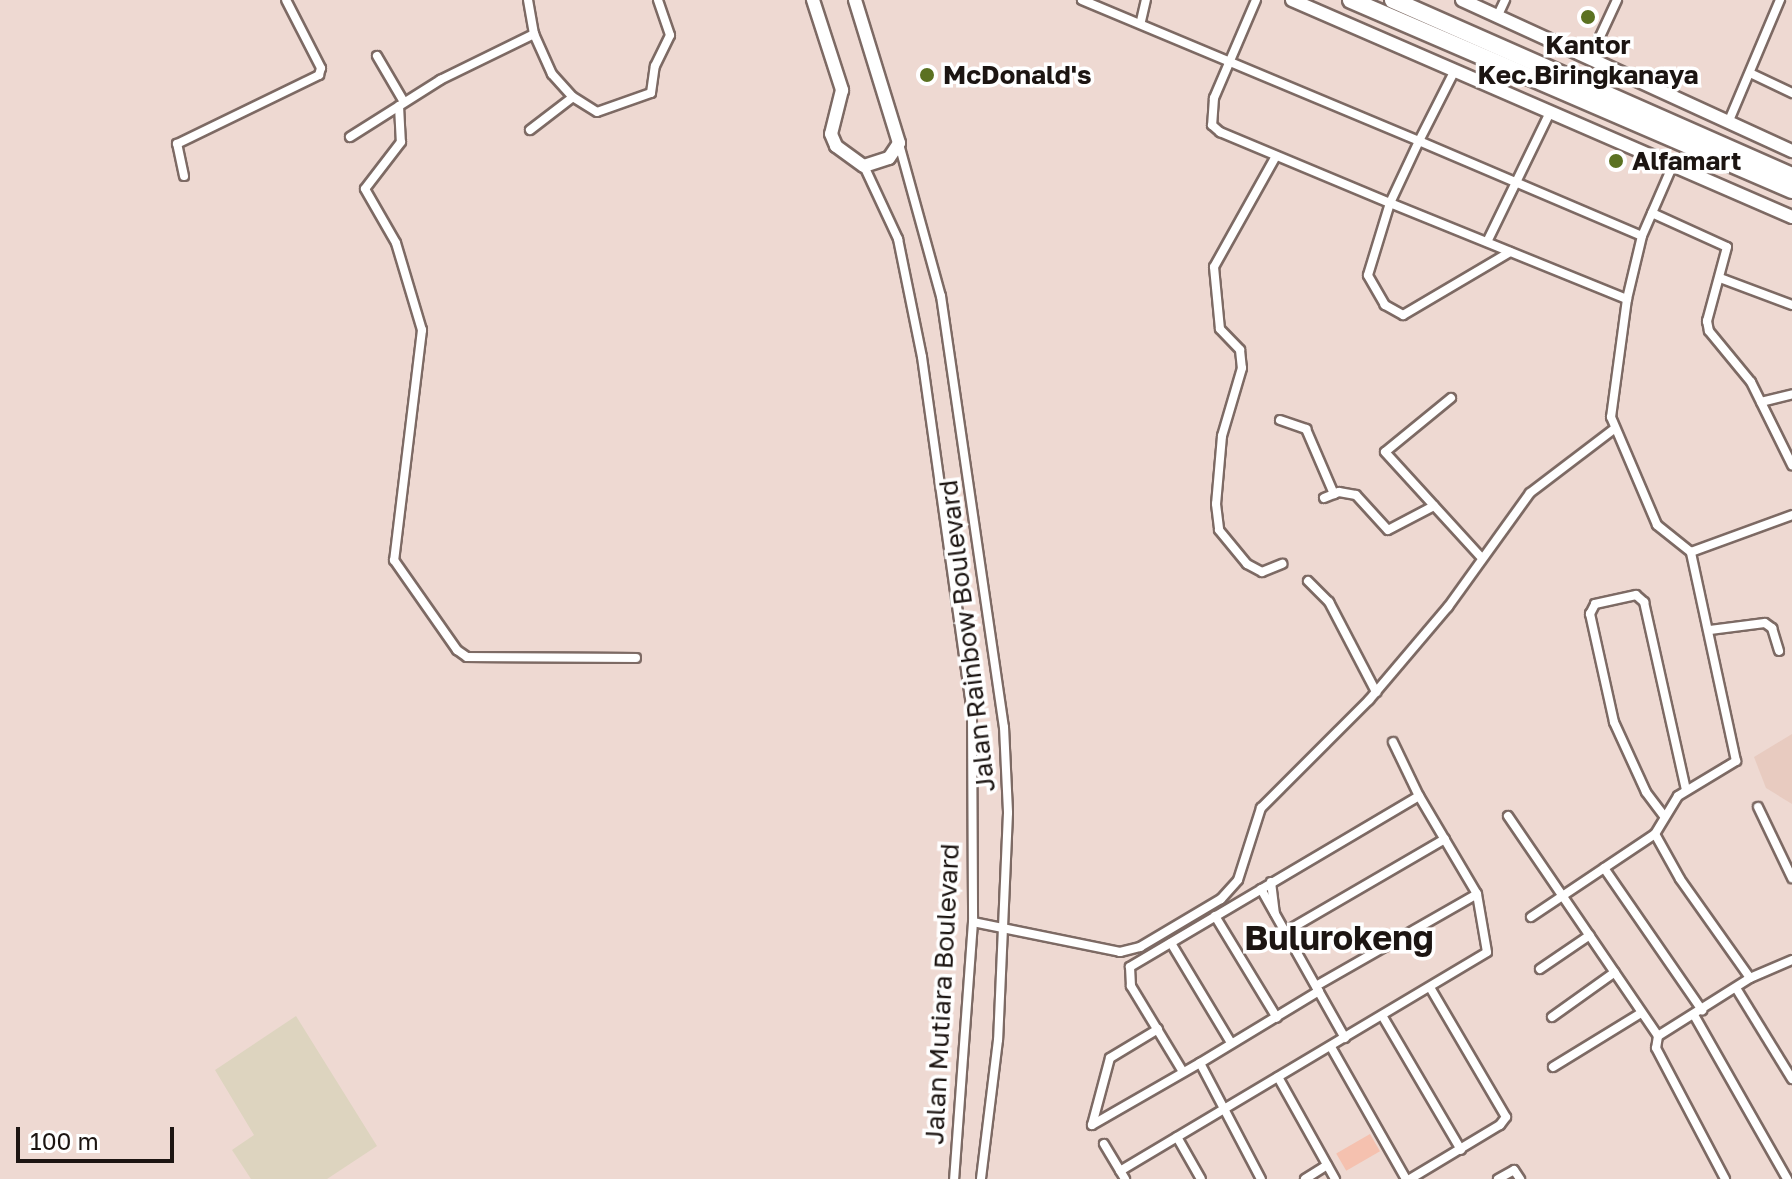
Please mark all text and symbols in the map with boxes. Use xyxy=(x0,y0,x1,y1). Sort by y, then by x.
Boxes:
marker: Kantor Kec.Biringkanaya xyxy=(1579,8,1597,26)
place label: Kantor Kec.Biringkanaya xyxy=(1477,29,1699,90)
place label: McDonald's xyxy=(943,59,1091,91)
marker: McDonald's xyxy=(918,66,936,84)
place label: Alfamart xyxy=(1632,145,1741,177)
marker: Alfamart xyxy=(1607,152,1625,170)
street label: Jalan Rainbow Boulevard xyxy=(932,478,1002,794)
street label: Jalan Mutiara Boulevard xyxy=(919,843,965,1145)
district label: Bulurokeng xyxy=(1244,918,1434,958)
scale bar xyxy=(20,1111,178,1161)
text: 100 m xyxy=(30,1126,99,1155)

